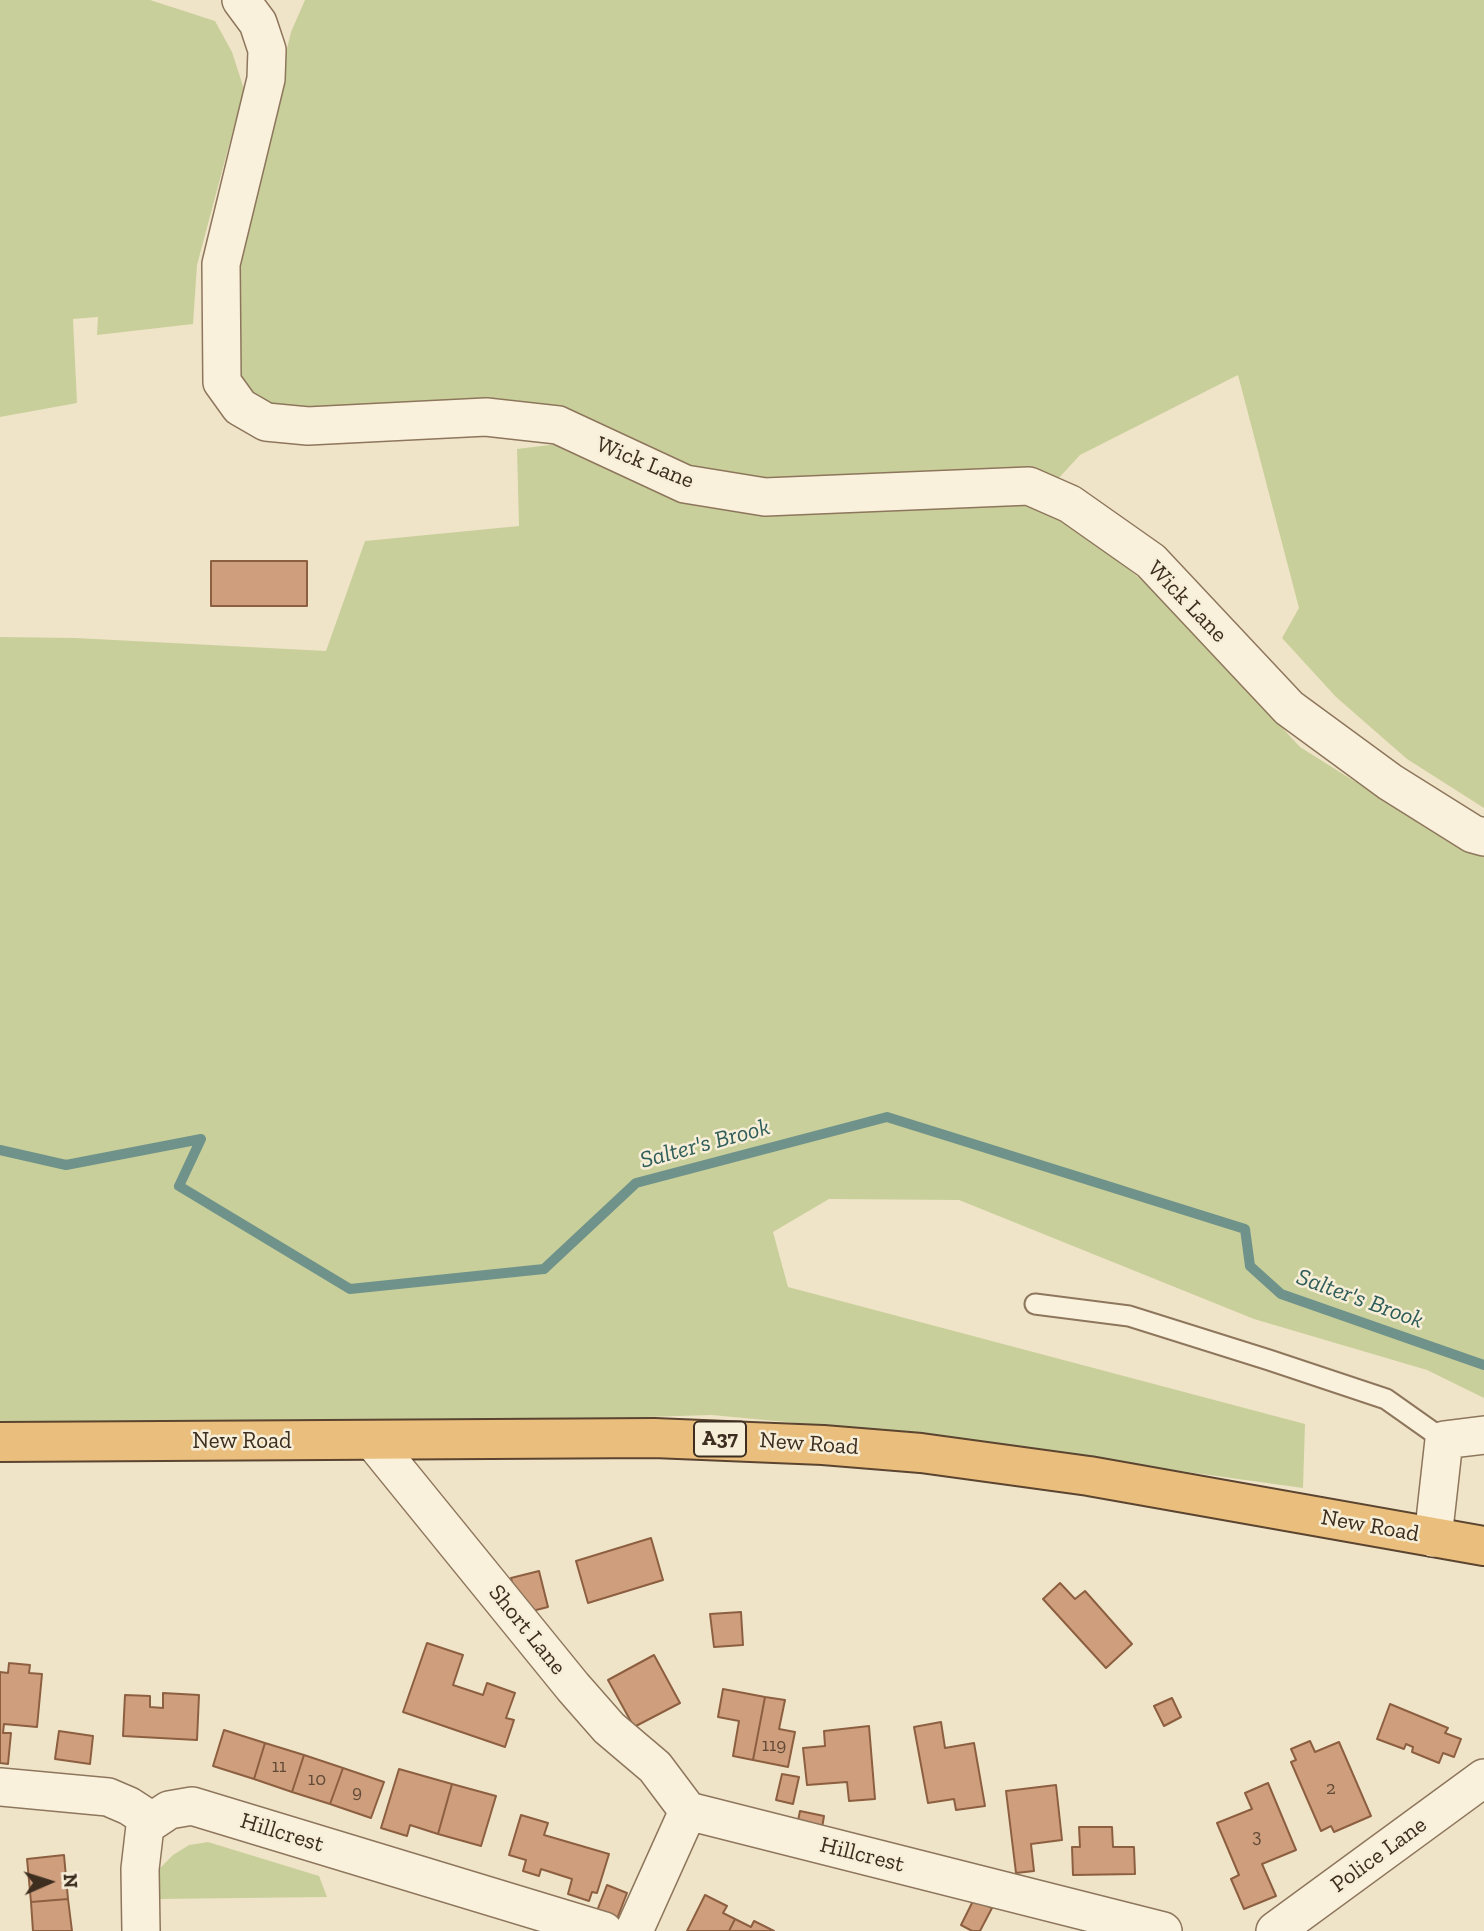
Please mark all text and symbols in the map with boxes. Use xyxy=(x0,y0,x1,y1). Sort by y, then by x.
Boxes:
street label: Wick Lane xyxy=(592,431,698,495)
street label: Wick Lane xyxy=(1141,555,1233,649)
water label: Salter's Brook xyxy=(637,1113,773,1175)
water label: Salter's Brook xyxy=(1293,1263,1427,1335)
road number: A37 xyxy=(694,1422,746,1456)
street label: New Road xyxy=(192,1427,292,1455)
street label: New Road xyxy=(758,1427,860,1461)
street label: New Road xyxy=(1319,1504,1421,1548)
street label: Short Lane xyxy=(482,1579,572,1681)
house number: 119 xyxy=(762,1735,786,1757)
house number: 11 xyxy=(272,1756,286,1778)
house number: 10 xyxy=(308,1769,326,1791)
house number: 2 xyxy=(1326,1778,1336,1800)
house number: 9 xyxy=(352,1782,362,1804)
street label: Hillcrest xyxy=(237,1807,327,1859)
street label: Police Lane xyxy=(1326,1811,1432,1899)
house number: 3 xyxy=(1252,1826,1262,1848)
street label: Hillcrest xyxy=(817,1831,907,1879)
north arrow xyxy=(14,1847,84,1917)
text: N xyxy=(59,1873,82,1889)

